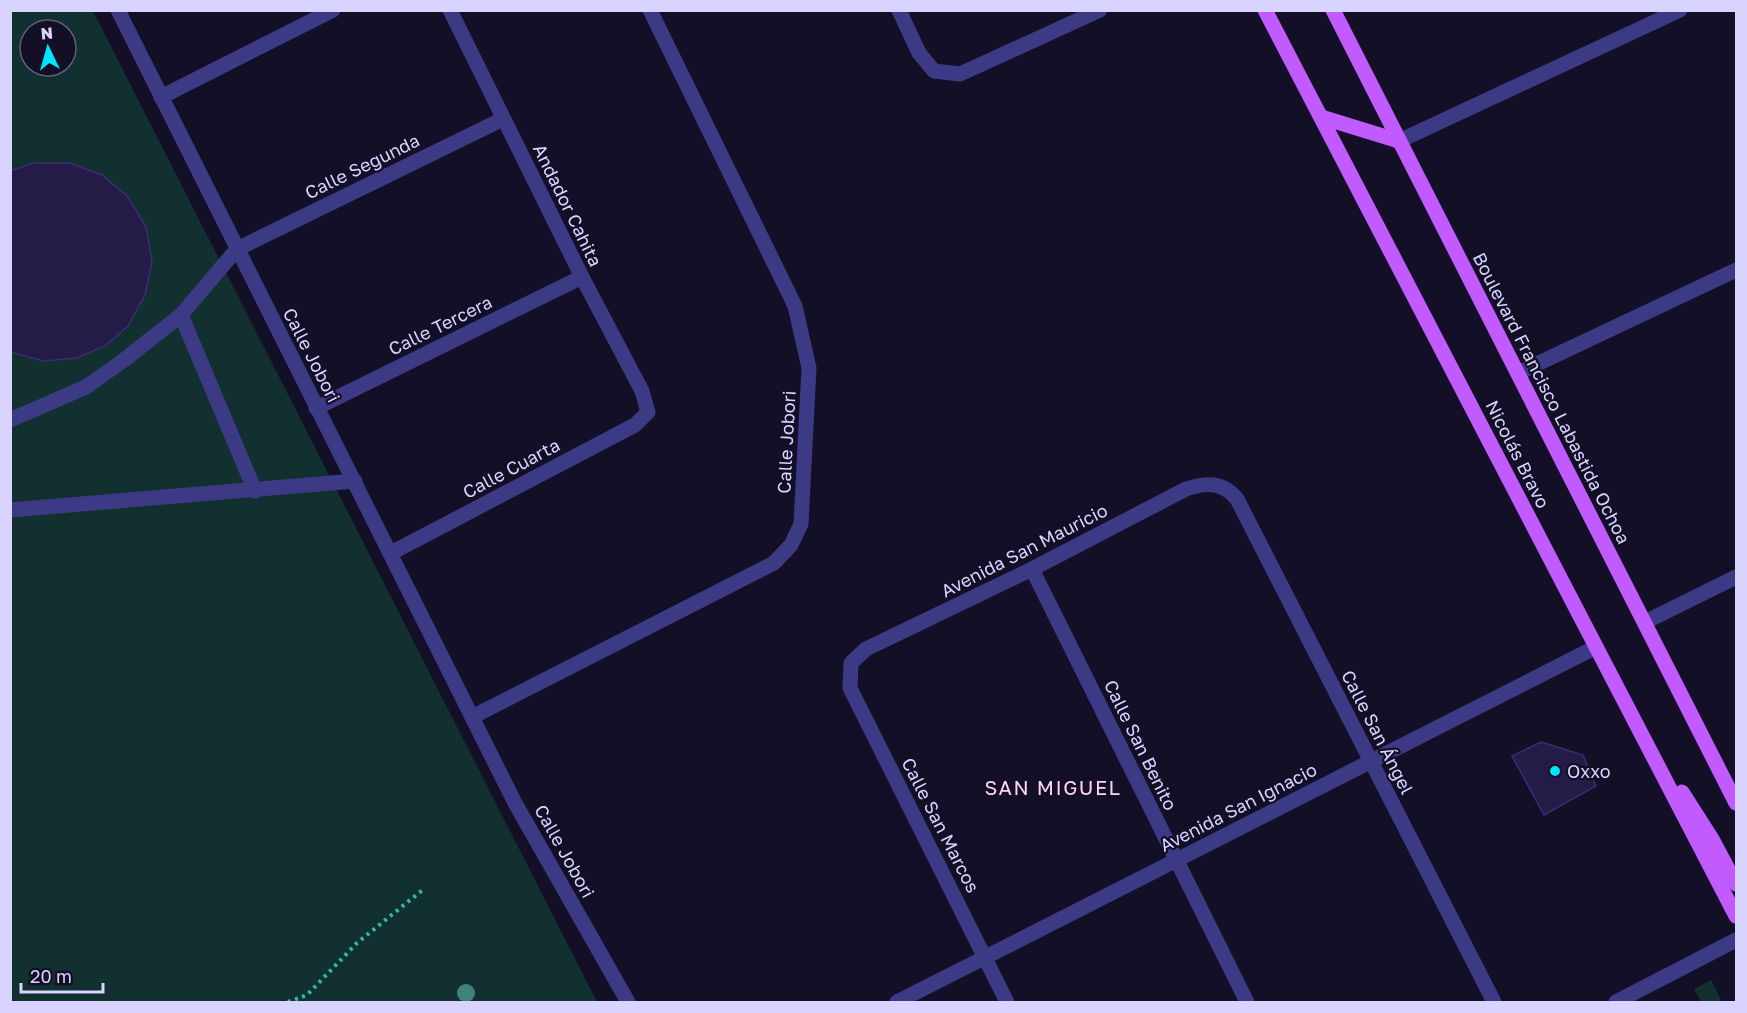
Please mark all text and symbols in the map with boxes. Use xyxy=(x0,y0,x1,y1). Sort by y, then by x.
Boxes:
north arrow xyxy=(18,18,78,78)
text: N xyxy=(40,23,54,44)
street label: Calle Segunda xyxy=(301,129,423,203)
street label: Andador Cahita xyxy=(529,140,607,270)
street label: Boulevard Francisco Labastida Ochoa xyxy=(1469,249,1635,547)
street label: Calle Tercera xyxy=(384,290,496,360)
street label: Calle Jobori xyxy=(279,304,345,406)
street label: Calle Jobori xyxy=(772,390,800,494)
street label: Nicolás Bravo xyxy=(1481,396,1555,512)
street label: Calle Cuarta xyxy=(459,433,563,503)
street label: Avenida San Mauricio xyxy=(937,498,1111,602)
street label: Calle San Ángel xyxy=(1337,666,1419,798)
street label: Calle San Benito xyxy=(1100,676,1182,814)
street label: Calle San Marcos xyxy=(897,754,985,896)
street label: Avenida San Ignacio xyxy=(1156,758,1320,856)
place label: Oxxo xyxy=(1567,760,1611,782)
marker: Oxxo xyxy=(1548,764,1562,778)
district label: SAN MIGUEL xyxy=(985,775,1121,799)
street label: Calle Jobori xyxy=(530,801,600,901)
scale bar xyxy=(21,956,104,994)
text: 20 m xyxy=(30,965,72,987)

